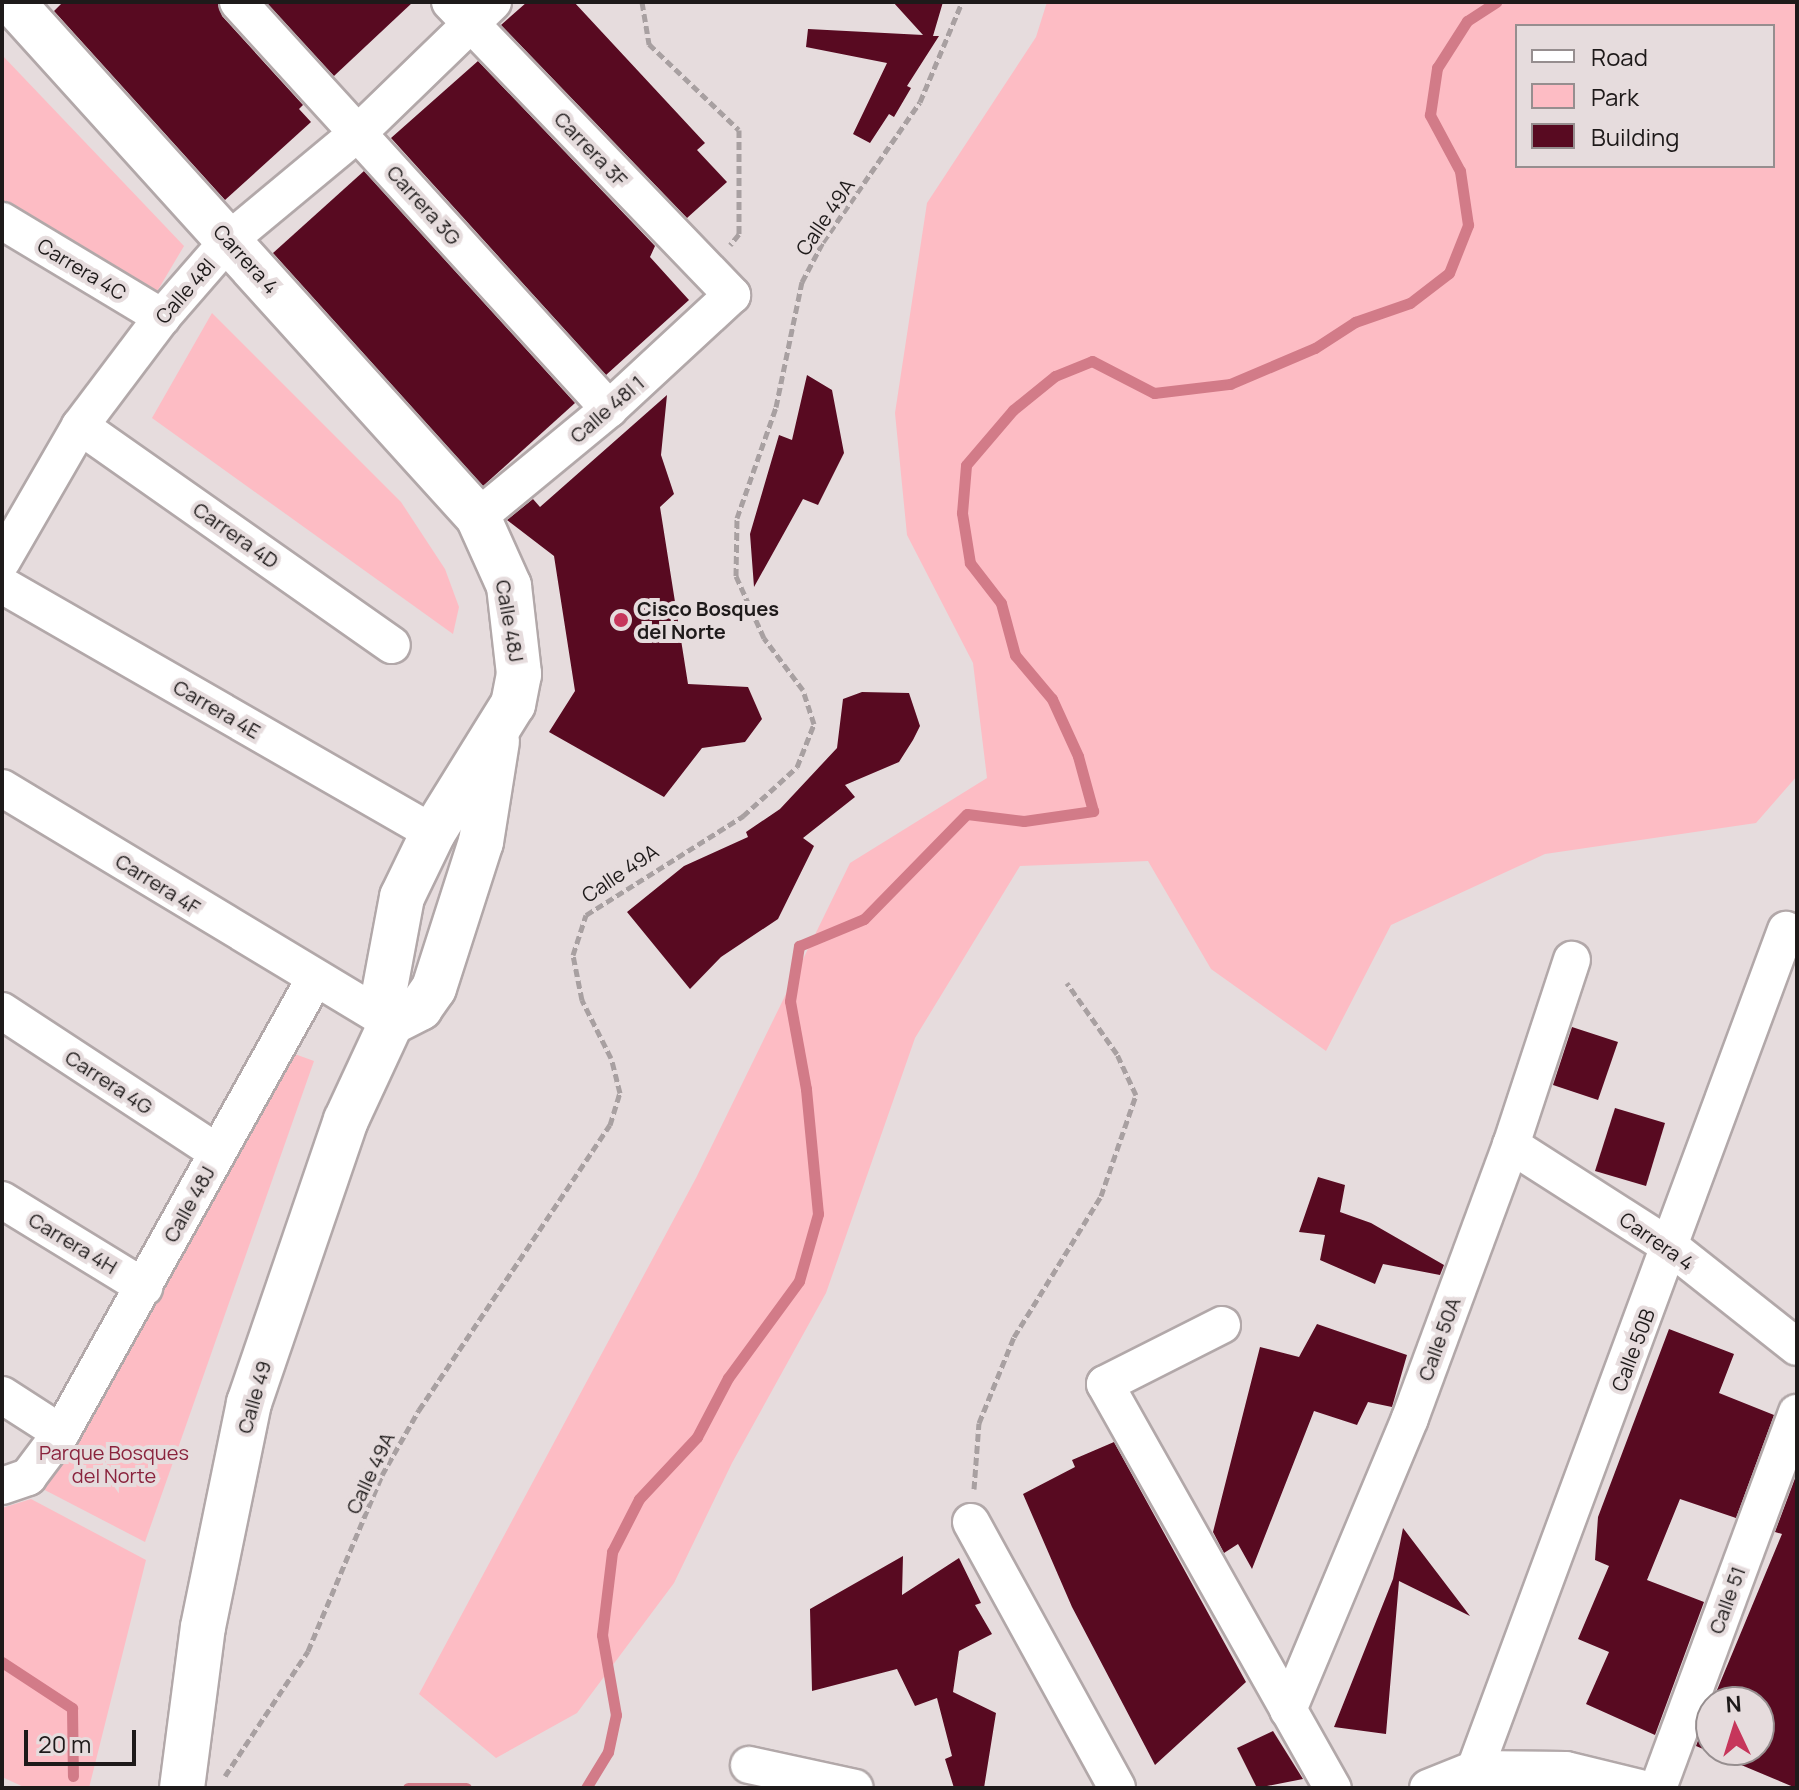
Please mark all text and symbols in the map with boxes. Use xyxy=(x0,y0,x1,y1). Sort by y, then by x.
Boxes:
legend xyxy=(1515,24,1775,168)
text: Road xyxy=(1591,40,1648,73)
text: Park xyxy=(1591,80,1639,113)
street label: Carrera 3F xyxy=(550,107,632,191)
text: Building xyxy=(1591,120,1679,153)
street label: Carrera 3G xyxy=(382,160,466,250)
street label: Calle 49A xyxy=(791,174,859,260)
street label: Carrera 4 xyxy=(209,219,283,299)
street label: Carrera 4C xyxy=(33,233,131,305)
street label: Calle 48I xyxy=(150,253,220,329)
street label: Calle 48I 1 xyxy=(565,370,649,448)
street label: Carrera 4D xyxy=(189,497,283,573)
street label: Calle 48J xyxy=(491,578,529,664)
place label: Cisco Bosques del Norte xyxy=(637,596,779,643)
marker: Cisco Bosques del Norte xyxy=(612,611,630,629)
street label: Carrera 4E xyxy=(169,674,265,744)
street label: Calle 49A xyxy=(577,839,663,907)
street label: Carrera 4F xyxy=(111,849,205,919)
street label: Carrera 4G xyxy=(61,1045,157,1119)
street label: Calle 48J xyxy=(158,1162,220,1246)
street label: Carrera 4H xyxy=(25,1207,121,1279)
street label: Carrera 4 xyxy=(1615,1207,1699,1275)
street label: Calle 50A xyxy=(1413,1294,1465,1384)
street label: Calle 50B xyxy=(1606,1305,1660,1395)
street label: Calle 49 xyxy=(232,1358,276,1436)
street label: Calle 49A xyxy=(341,1428,399,1518)
park label: Parque Bosques del Norte xyxy=(39,1441,189,1488)
street label: Calle 51 xyxy=(1704,1563,1750,1637)
north arrow xyxy=(1695,1686,1775,1766)
text: N xyxy=(1725,1689,1742,1720)
scale bar xyxy=(28,1714,140,1764)
text: 20 m xyxy=(38,1727,91,1760)

